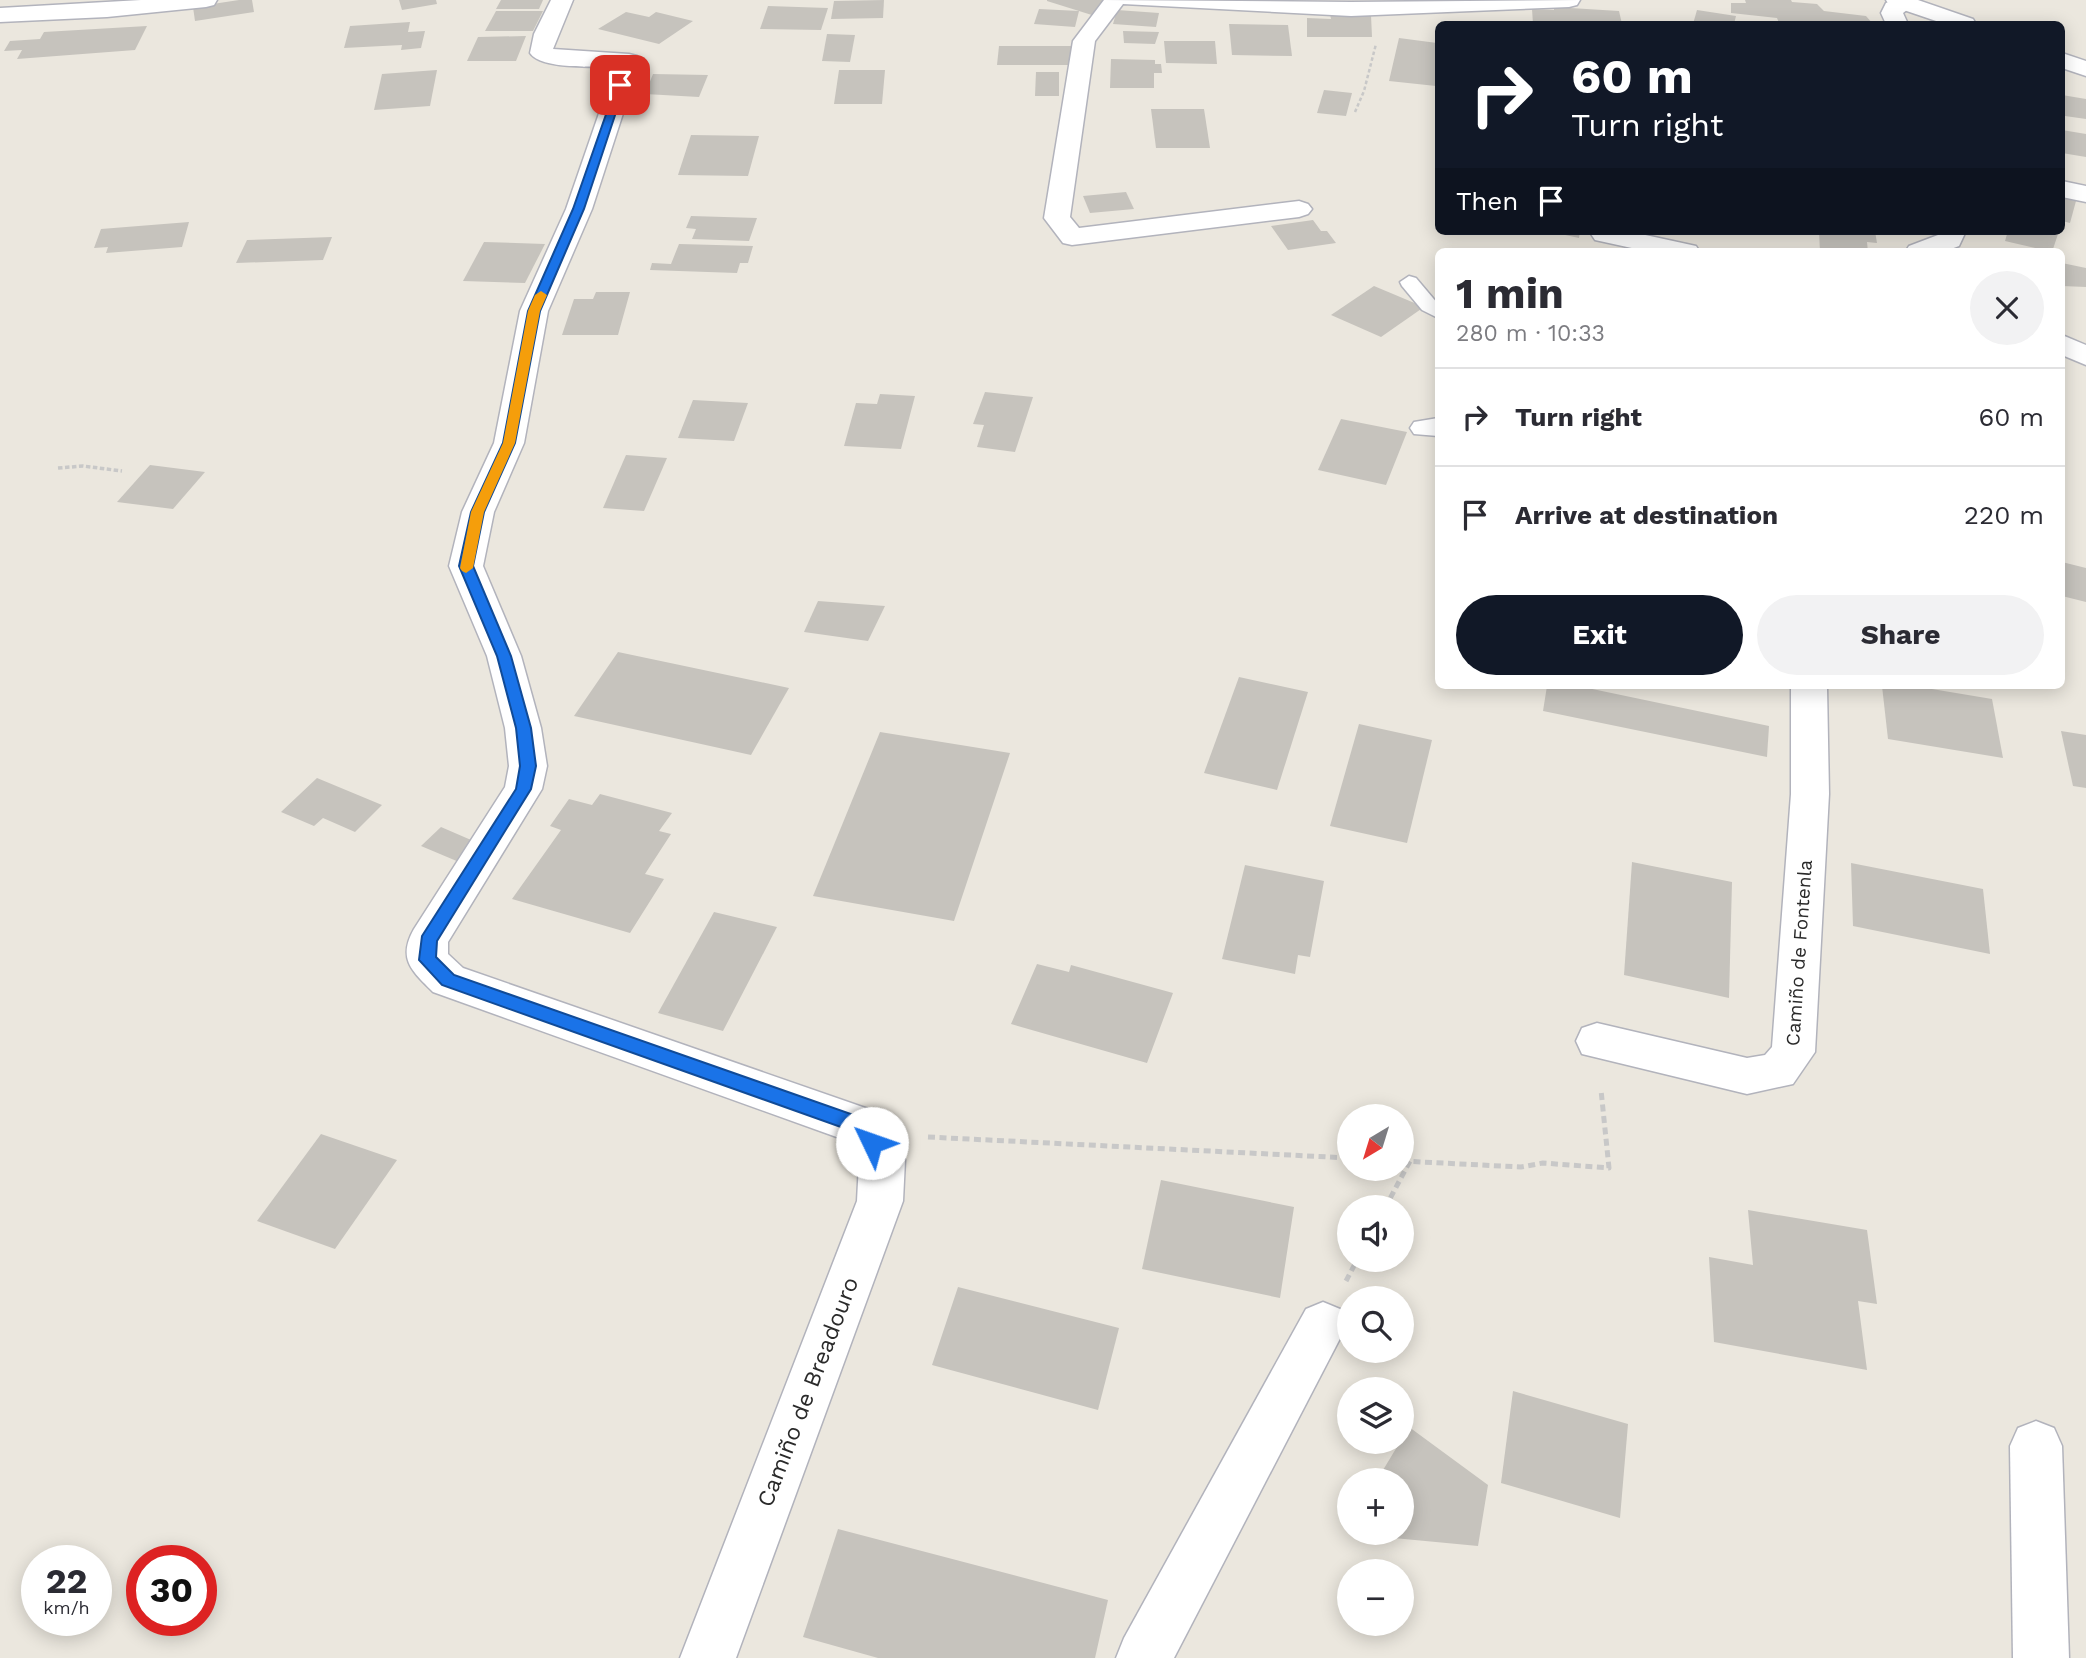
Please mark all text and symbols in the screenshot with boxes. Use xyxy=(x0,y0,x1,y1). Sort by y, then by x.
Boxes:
text: 60 m xyxy=(1571,47,1693,105)
icon: right xyxy=(1456,49,1547,140)
pin xyxy=(590,55,650,115)
icon: arrive xyxy=(601,66,639,104)
text: Turn right xyxy=(1571,106,1723,144)
icon: arrive xyxy=(1532,182,1570,220)
text: Then xyxy=(1456,186,1518,216)
text: 1 min xyxy=(1456,269,1564,318)
button: close xyxy=(1970,271,2044,345)
text: 280 m · 10:33 xyxy=(1456,320,1605,347)
icon: right xyxy=(1456,398,1494,436)
text: Turn right xyxy=(1515,402,1642,432)
text: 60 m xyxy=(1978,402,2044,432)
icon: arrive xyxy=(1456,496,1494,534)
text: Arrive at destination xyxy=(1515,500,1778,530)
text: 220 m xyxy=(1964,500,2044,530)
button: Exit xyxy=(1456,595,1743,675)
button: Share xyxy=(1757,595,2044,675)
street label: Camiño de Fontenla xyxy=(1781,859,1817,1047)
north arrow xyxy=(1337,1104,1414,1181)
map controls xyxy=(1337,1104,1414,1636)
position arrow xyxy=(835,1106,909,1180)
button: sound xyxy=(1337,1195,1414,1272)
street label: Camiño de Breadouro xyxy=(752,1273,864,1511)
button: search xyxy=(1337,1286,1414,1363)
button: layers xyxy=(1337,1377,1414,1454)
button: + xyxy=(1337,1468,1414,1545)
speed limit sign: 30 xyxy=(126,1545,217,1636)
button: − xyxy=(1337,1559,1414,1636)
text: 22 xyxy=(46,1560,87,1602)
text: km/h xyxy=(43,1597,90,1618)

